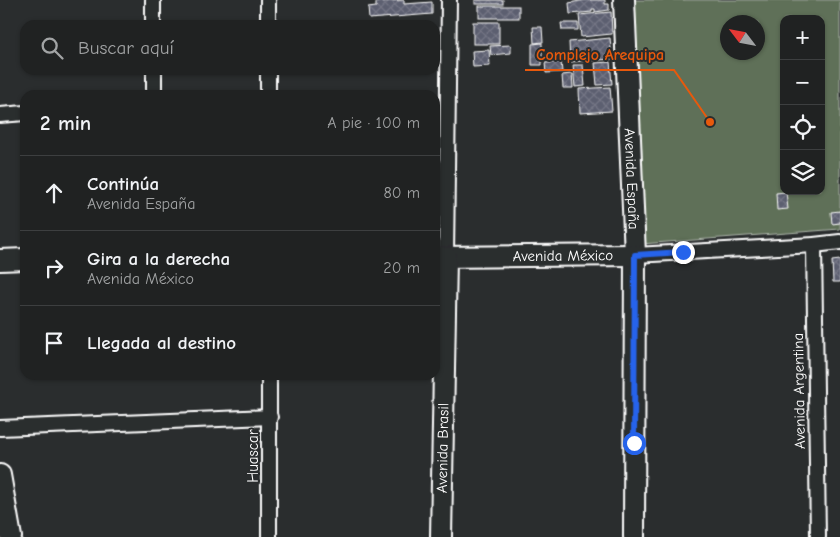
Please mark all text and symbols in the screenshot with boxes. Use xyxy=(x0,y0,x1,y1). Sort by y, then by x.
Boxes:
north arrow xyxy=(720,15,765,60)
map controls xyxy=(780,15,825,195)
button: + xyxy=(780,15,825,60)
search box xyxy=(20,20,440,75)
icon: search xyxy=(38,34,66,62)
text: Buscar aquí xyxy=(78,37,174,59)
callout: Complejo Arequipa xyxy=(525,39,674,70)
text: Complejo Arequipa xyxy=(536,46,664,64)
button: − xyxy=(780,60,825,105)
button: locate xyxy=(780,105,825,150)
text: 2 min xyxy=(40,111,91,135)
text: A pie · 100 m xyxy=(327,114,420,132)
street label: Avenida España xyxy=(621,128,643,230)
button: layers xyxy=(780,150,825,195)
text: Continúa xyxy=(87,173,159,195)
icon: ahead xyxy=(40,179,68,207)
text: 80 m xyxy=(383,184,420,202)
text: Avenida España xyxy=(87,195,195,213)
route end xyxy=(672,241,695,264)
street label: Avenida México xyxy=(513,246,613,265)
text: Gira a la derecha xyxy=(87,248,230,270)
icon: right xyxy=(40,254,68,282)
text: 20 m xyxy=(383,259,420,277)
text: Avenida México xyxy=(87,270,194,288)
icon: arrive xyxy=(40,329,68,357)
text: Llegada al destino xyxy=(87,332,236,354)
street label: Avenida Argentina xyxy=(789,333,809,449)
street label: Avenida Brasil xyxy=(433,403,452,493)
street label: Huascar xyxy=(244,429,262,483)
route start xyxy=(623,432,646,455)

